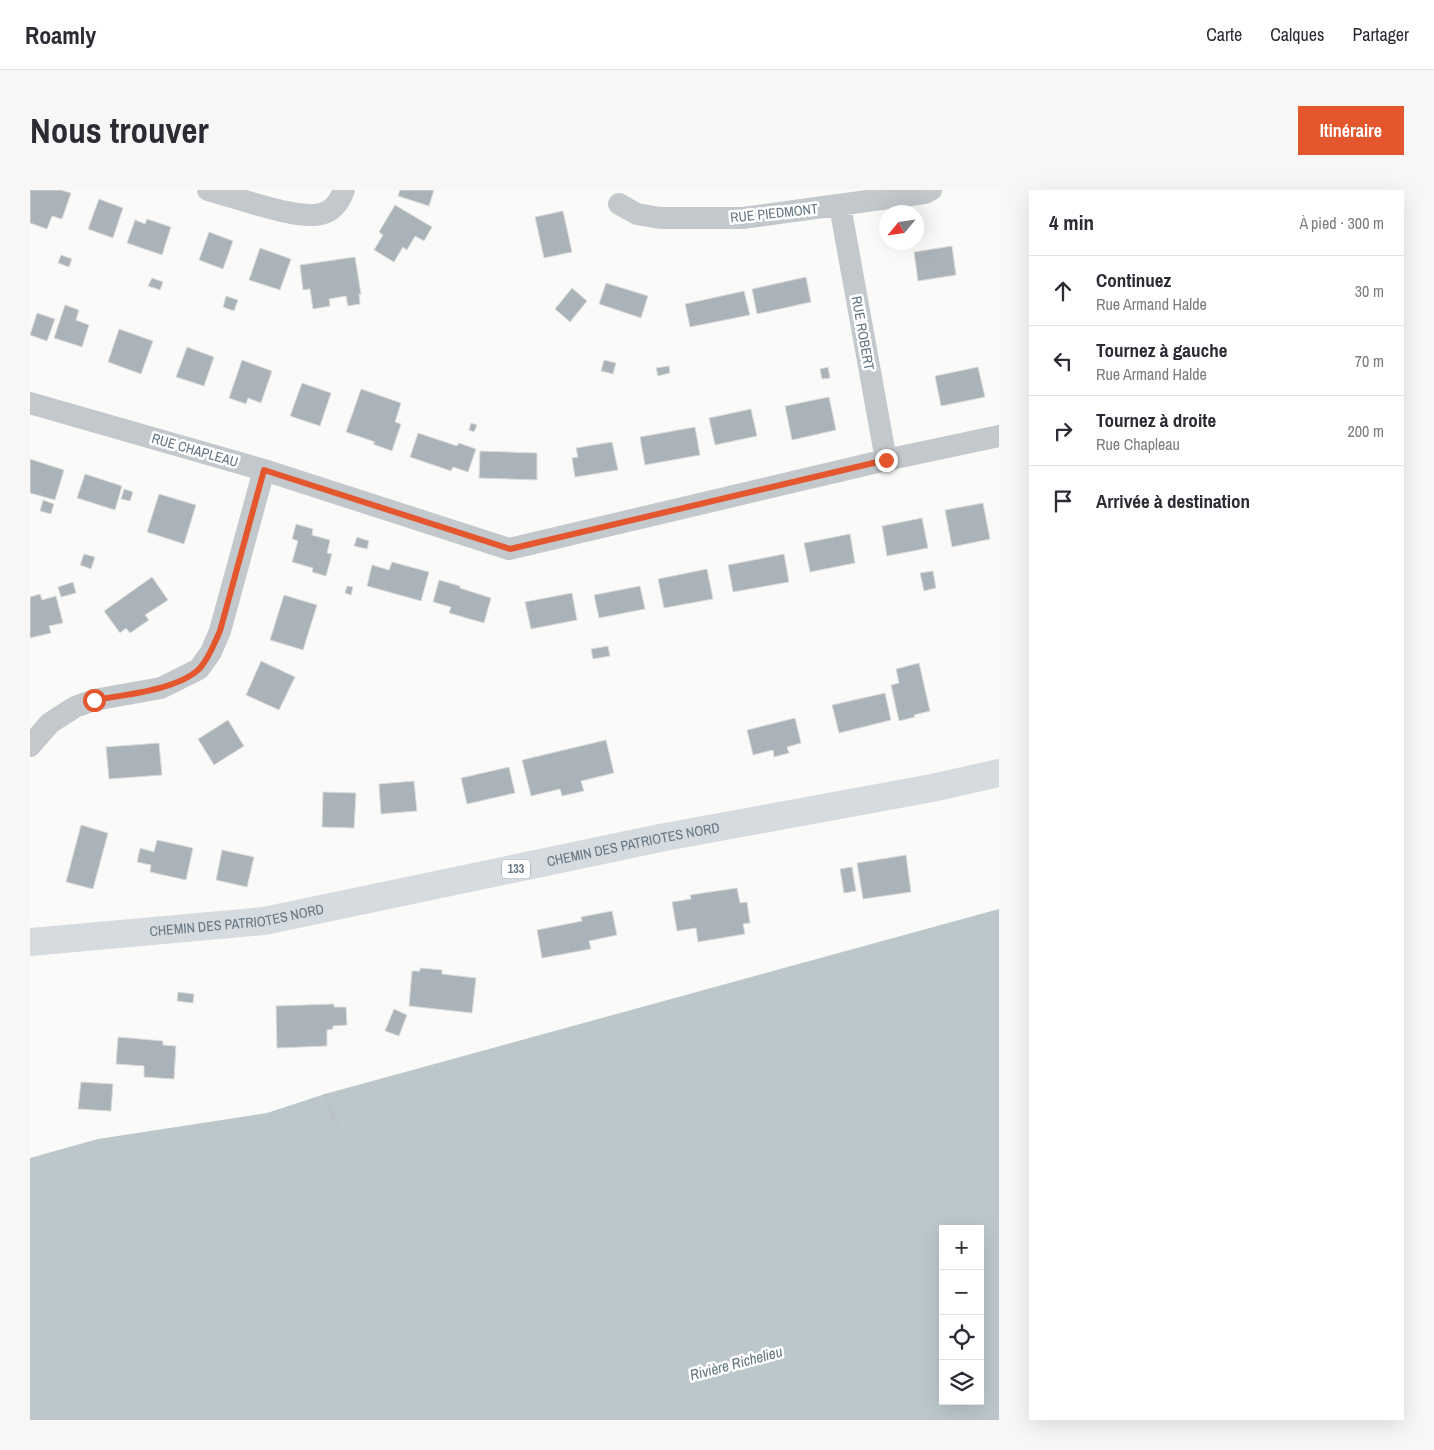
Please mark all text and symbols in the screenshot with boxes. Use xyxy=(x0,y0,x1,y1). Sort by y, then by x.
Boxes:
text: Roamly xyxy=(25,19,96,51)
text: Carte xyxy=(1206,22,1242,47)
text: Calques xyxy=(1270,22,1324,47)
text: Partager xyxy=(1352,22,1409,47)
button: Itinéraire xyxy=(1298,106,1404,155)
text: Nous trouver xyxy=(30,107,209,154)
street label: RUE PIEDMONT xyxy=(729,199,819,227)
north arrow xyxy=(879,205,924,250)
text: 4 min xyxy=(1049,208,1094,237)
text: À pied · 300 m xyxy=(1299,212,1384,234)
text: Continuez xyxy=(1096,267,1171,293)
icon: ahead xyxy=(1049,277,1077,305)
text: 30 m xyxy=(1355,280,1384,302)
text: Rue Armand Halde xyxy=(1096,293,1207,315)
street label: RUE ROBERT xyxy=(848,294,878,372)
text: Tournez à gauche xyxy=(1096,337,1227,363)
icon: left xyxy=(1049,347,1077,375)
text: 70 m xyxy=(1355,350,1384,372)
text: Rue Armand Halde xyxy=(1096,363,1207,385)
text: Tournez à droite xyxy=(1096,407,1216,433)
icon: right xyxy=(1049,417,1077,445)
text: 200 m xyxy=(1348,420,1384,442)
street label: RUE CHAPLEAU xyxy=(150,429,240,471)
text: Rue Chapleau xyxy=(1096,433,1180,455)
route end xyxy=(875,449,898,472)
icon: arrive xyxy=(1049,487,1077,515)
text: Arrivée à destination xyxy=(1096,488,1250,514)
route start xyxy=(83,689,106,712)
street label: CHEMIN DES PATRIOTES NORD xyxy=(545,818,721,870)
road number: 133 xyxy=(502,860,530,879)
street label: CHEMIN DES PATRIOTES NORD xyxy=(149,900,326,940)
map controls xyxy=(939,1225,984,1405)
button: + xyxy=(939,1225,984,1270)
button: − xyxy=(939,1270,984,1315)
button: locate xyxy=(939,1315,984,1360)
water label: Rivière Richelieu xyxy=(687,1341,785,1385)
button: layers xyxy=(939,1360,984,1405)

